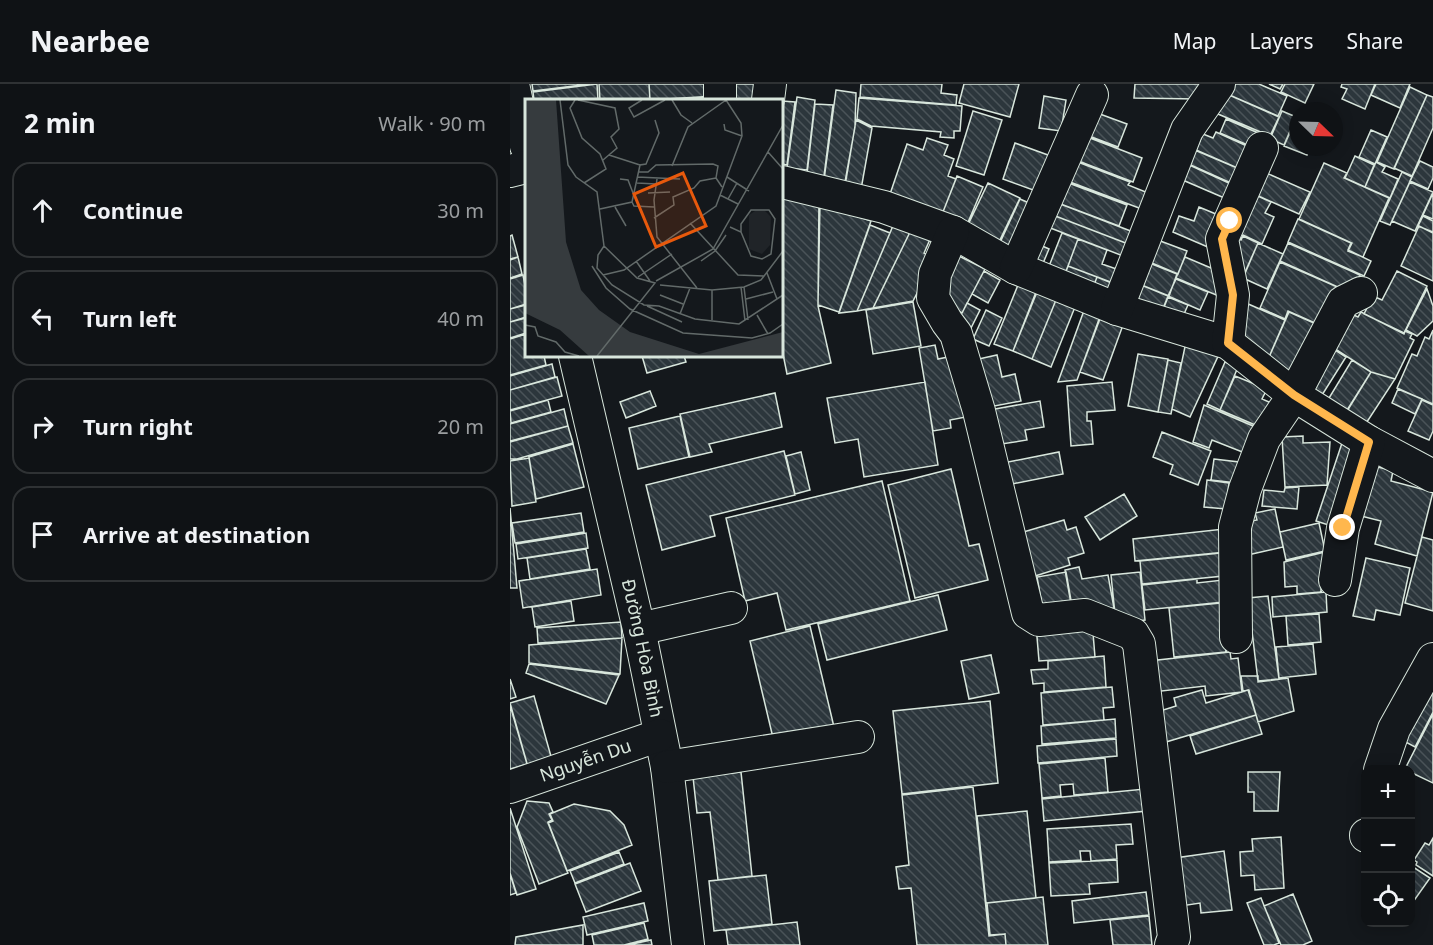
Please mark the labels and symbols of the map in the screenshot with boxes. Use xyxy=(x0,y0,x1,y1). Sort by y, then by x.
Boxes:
inset map xyxy=(525,99,783,357)
north arrow xyxy=(1289,102,1343,156)
route start xyxy=(1216,207,1242,233)
route end xyxy=(1329,514,1355,540)
street label: Đường Hòa Bình xyxy=(617,577,670,719)
street label: Nguyễn Du xyxy=(536,733,634,787)

